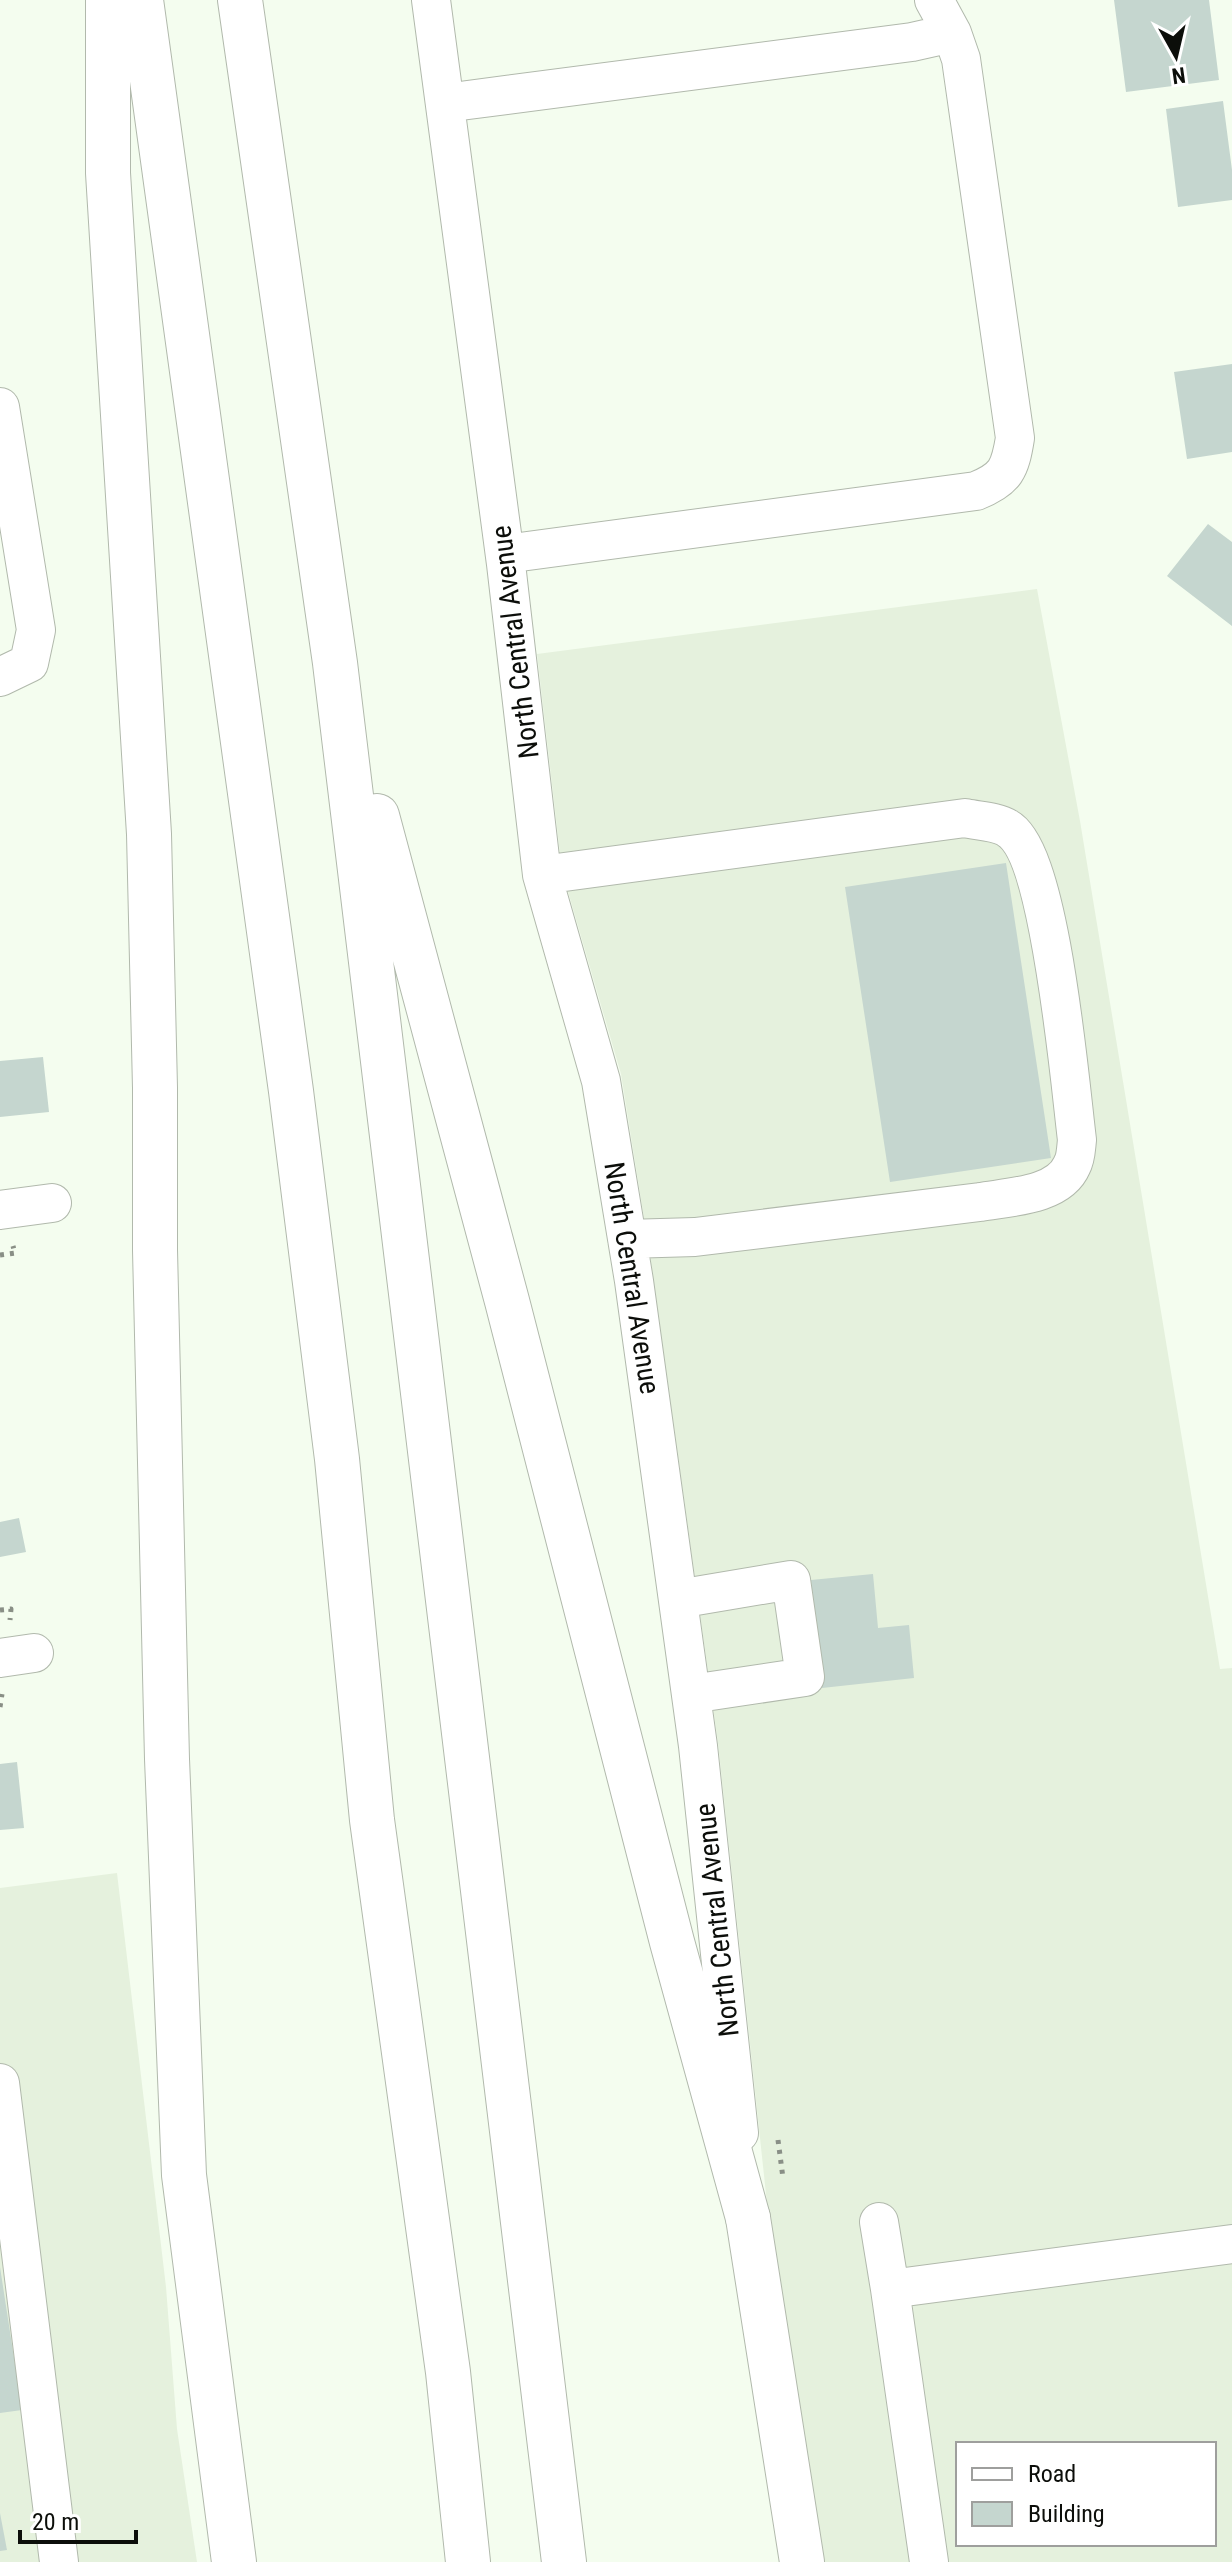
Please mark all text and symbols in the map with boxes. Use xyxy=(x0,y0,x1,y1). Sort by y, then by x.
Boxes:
north arrow xyxy=(1136,16,1216,96)
text: N xyxy=(1170,62,1187,89)
street label: North Central Avenue xyxy=(484,524,546,760)
street label: North Central Avenue xyxy=(597,1160,667,1396)
street label: North Central Avenue xyxy=(688,1802,746,2038)
legend xyxy=(956,2442,1216,2546)
text: Road xyxy=(1028,2460,1076,2488)
scale bar xyxy=(20,2494,136,2544)
text: Building xyxy=(1028,2500,1105,2528)
text: 20 m xyxy=(32,2508,79,2536)

